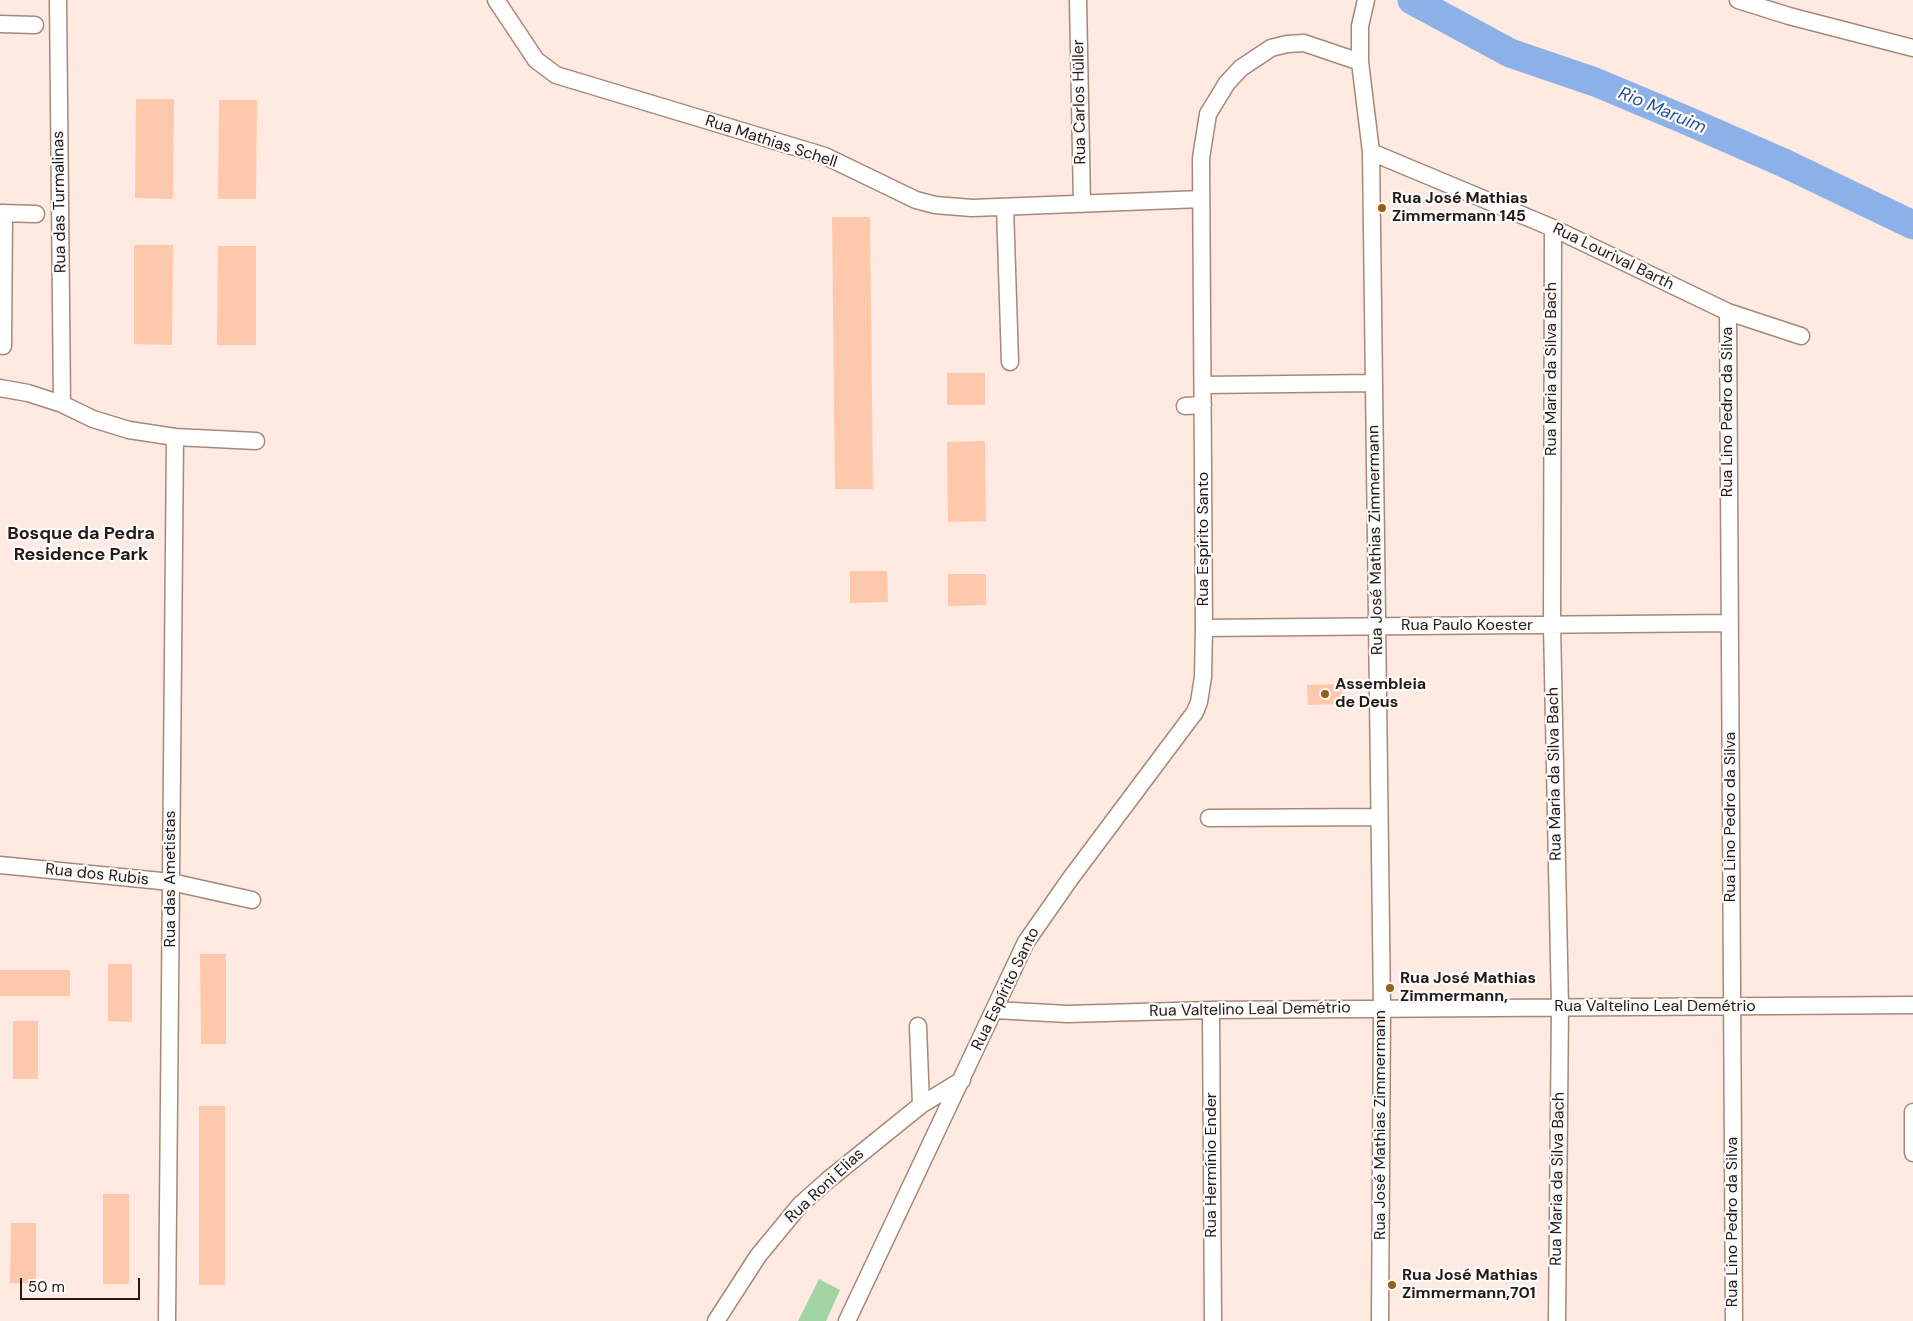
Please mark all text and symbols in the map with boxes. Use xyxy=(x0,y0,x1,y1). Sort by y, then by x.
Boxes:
street label: Rua Carlos Hüller xyxy=(1069,39,1091,165)
water label: Rio Maruim xyxy=(1615,83,1709,139)
street label: Rua Mathias Schell xyxy=(703,112,839,172)
street label: Rua das Turmalinas xyxy=(49,131,71,273)
place label: Rua José Mathias Zimmermann 145 xyxy=(1392,189,1528,227)
marker: Rua José Mathias Zimmermann 145 xyxy=(1376,202,1388,214)
street label: Rua Lourival Barth xyxy=(1549,219,1677,295)
street label: Rua Maria da Silva Bach xyxy=(1542,282,1562,456)
street label: Rua Lino Pedro da Silva xyxy=(1718,327,1738,497)
street label: Rua José Mathias Zimmermann xyxy=(1364,425,1388,655)
street label: Rua Espírito Santo xyxy=(1194,472,1214,606)
district label: Bosque da Pedra Residence Park xyxy=(7,523,155,566)
street label: Rua Paulo Koester xyxy=(1401,616,1533,636)
place label: Assembleia de Deus xyxy=(1335,675,1426,713)
street label: Rua Maria da Silva Bach xyxy=(1544,687,1566,861)
marker: Assembleia de Deus xyxy=(1319,688,1331,700)
street label: Rua Lino Pedro da Silva xyxy=(1721,732,1741,902)
street label: Rua das Ametistas xyxy=(161,810,181,948)
street label: Rua dos Rubis xyxy=(44,860,150,890)
street label: Rua Espírito Santo xyxy=(968,924,1044,1054)
place label: Rua José Mathias Zimmermann, xyxy=(1400,969,1536,1007)
marker: Rua José Mathias Zimmermann, xyxy=(1384,982,1396,994)
street label: Rua Valtelino Leal Demétrio xyxy=(1554,997,1756,1017)
street label: Rua Valtelino Leal Demétrio xyxy=(1149,999,1351,1021)
street label: Rua José Mathias Zimmermann xyxy=(1371,1010,1391,1240)
street label: Rua Hermínio Ender xyxy=(1202,1092,1222,1238)
street label: Rua Maria da Silva Bach xyxy=(1547,1092,1569,1266)
street label: Rua Lino Pedro da Silva xyxy=(1723,1137,1743,1307)
street label: Rua Roni Elias xyxy=(782,1145,868,1227)
place label: Rua José Mathias Zimmermann,701 xyxy=(1402,1266,1538,1304)
scale bar xyxy=(22,1268,142,1300)
text: 50 m xyxy=(28,1277,65,1297)
marker: Rua José Mathias Zimmermann,701 xyxy=(1386,1279,1398,1291)

